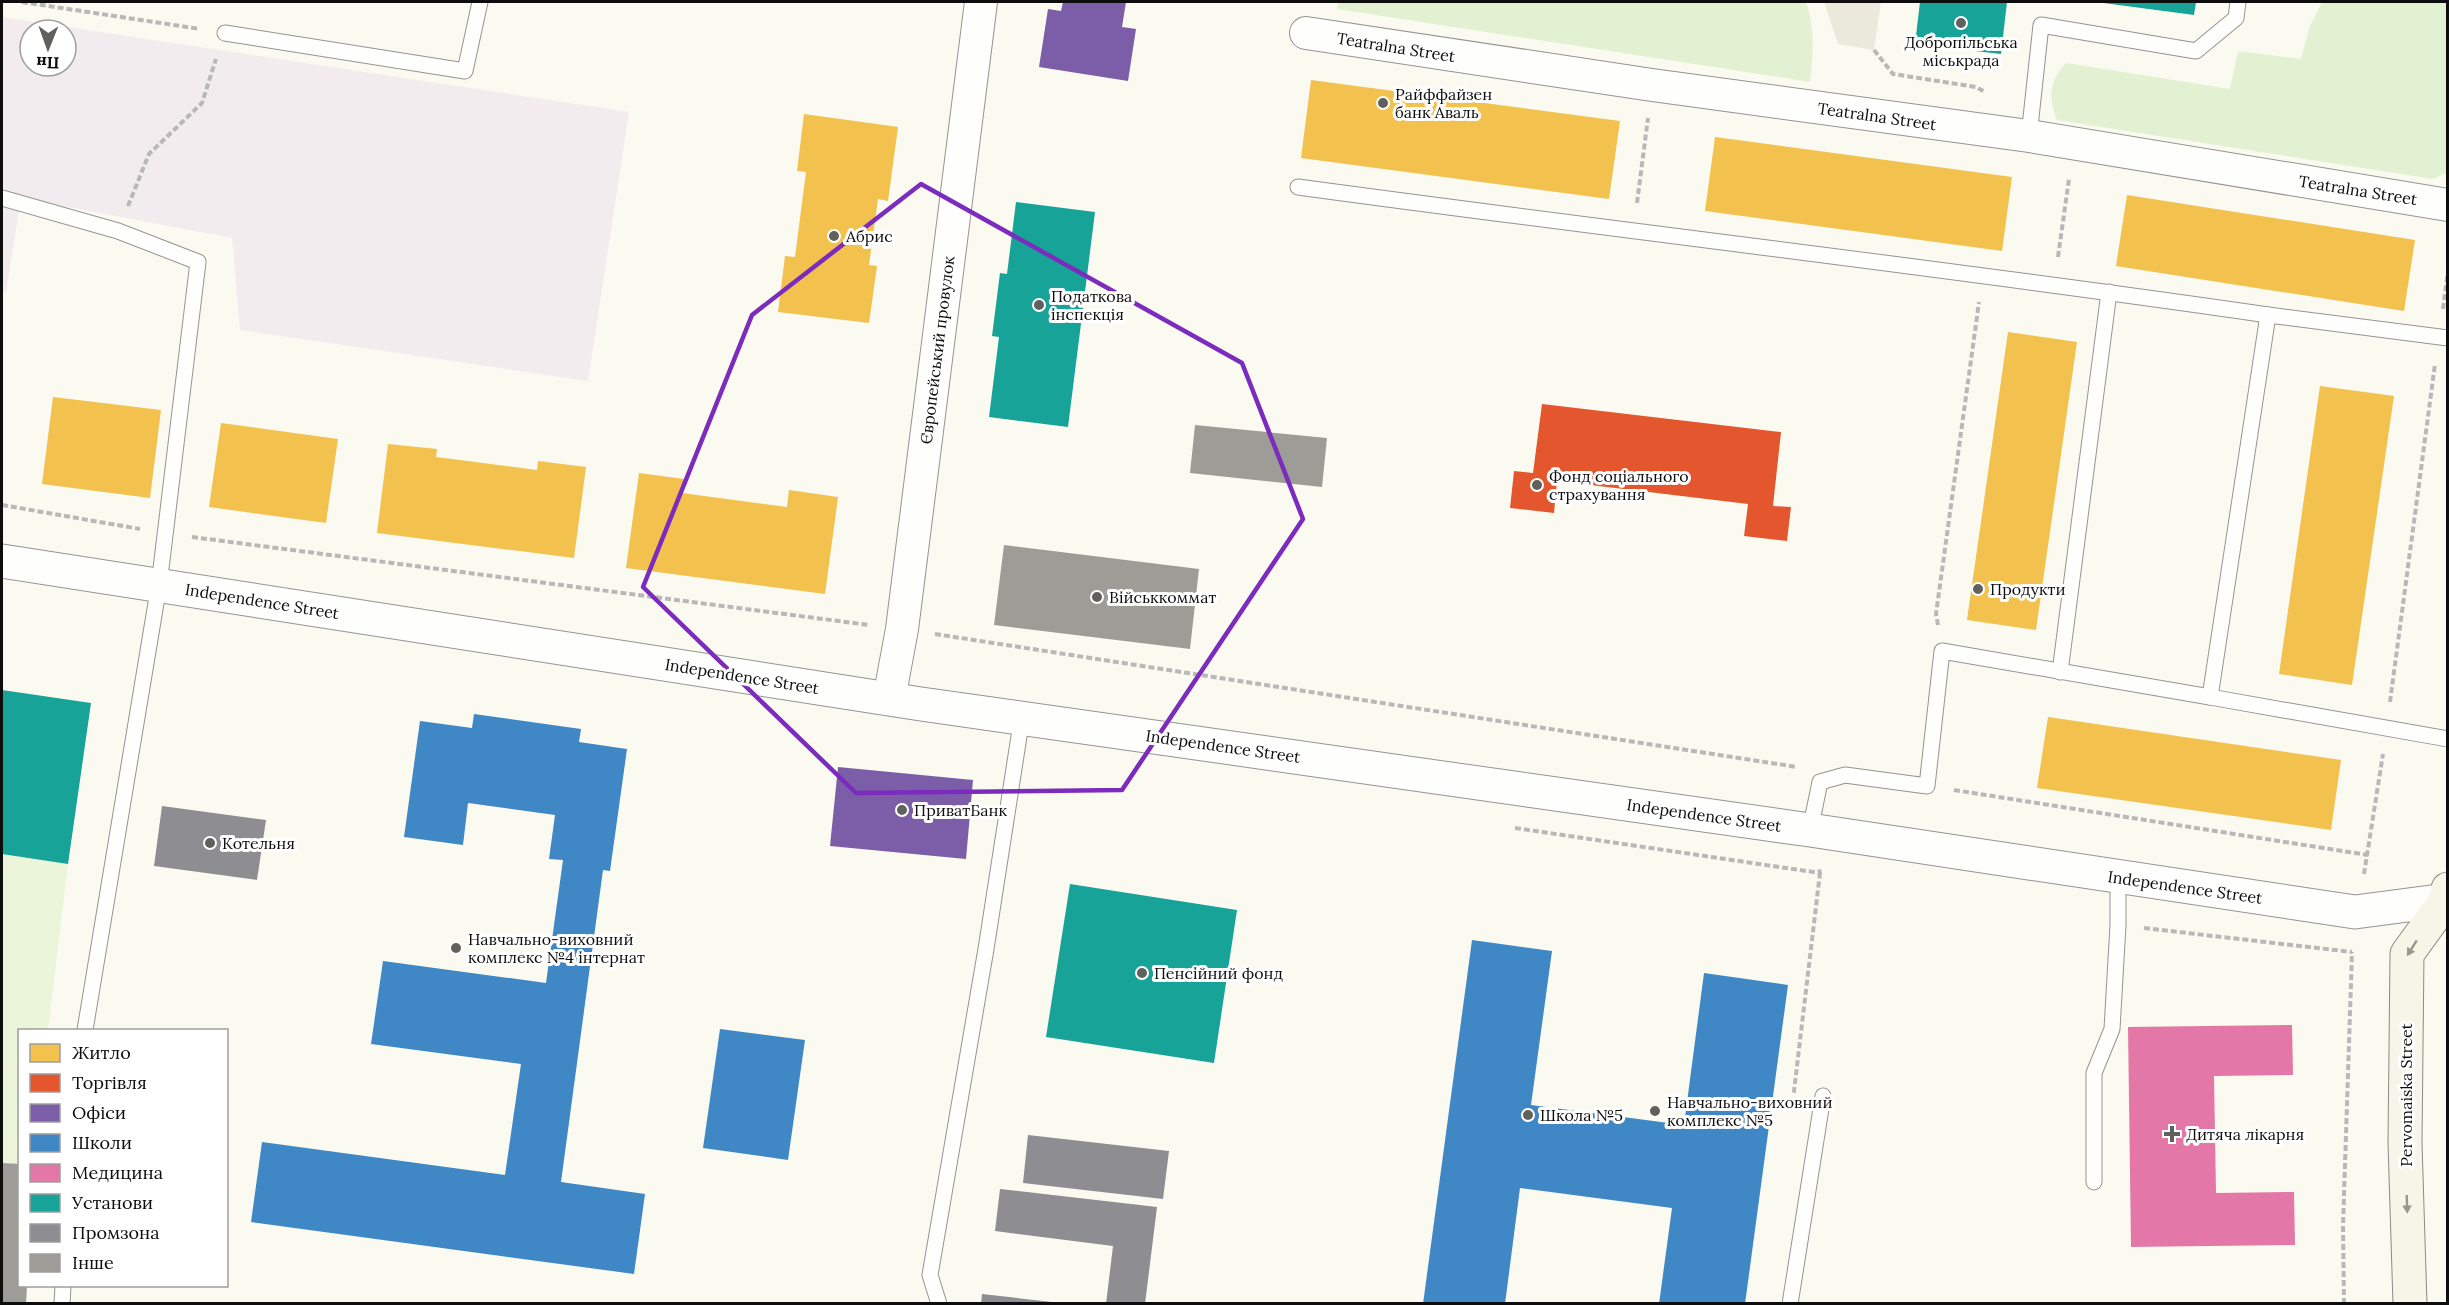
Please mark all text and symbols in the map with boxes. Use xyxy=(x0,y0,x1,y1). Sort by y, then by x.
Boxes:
marker: Добропільська міськрада xyxy=(1954,16,1968,30)
north arrow xyxy=(18,18,78,78)
street label: Teatralna Street xyxy=(1335,28,1457,66)
place label: Добропільська міськрада xyxy=(1904,32,2018,70)
text: Пн xyxy=(36,53,59,73)
place label: Райффайзен банк Аваль xyxy=(1395,84,1492,122)
marker: Райффайзен банк Аваль xyxy=(1376,96,1390,110)
street label: Teatralna Street xyxy=(1816,98,1938,134)
street label: Teatralna Street xyxy=(2297,171,2419,209)
place label: Абрис xyxy=(845,226,893,246)
marker: Абрис xyxy=(827,229,841,243)
street label: Європейський провулок xyxy=(916,254,959,445)
place label: Податкова інспекція xyxy=(1051,286,1132,324)
marker: Податкова інспекція xyxy=(1032,298,1046,312)
place label: Фонд соціального страхування xyxy=(1549,466,1689,504)
marker: Фонд соціального страхування xyxy=(1530,478,1544,492)
street label: Independence Street xyxy=(184,579,341,623)
place label: Продукти xyxy=(1990,579,2066,599)
marker: Продукти xyxy=(1971,582,1985,596)
place label: Військкоммат xyxy=(1109,587,1216,607)
marker: Військкоммат xyxy=(1090,590,1104,604)
street label: Independence Street xyxy=(664,654,821,698)
street label: Independence Street xyxy=(1144,725,1302,767)
street label: Independence Street xyxy=(1625,794,1783,836)
place label: ПриватБанк xyxy=(914,800,1007,820)
marker: ПриватБанк xyxy=(895,803,909,817)
place label: Котельня xyxy=(222,833,295,853)
marker: Котельня xyxy=(203,836,217,850)
street label: Independence Street xyxy=(2106,866,2264,908)
place label: Навчально-виховний комплекс №4 інтернат xyxy=(468,929,645,967)
one-way arrow xyxy=(2407,939,2418,956)
marker: Навчально-виховний комплекс №4 інтернат xyxy=(449,941,463,955)
place label: Пенсійний фонд xyxy=(1154,963,1283,983)
marker: Пенсійний фонд xyxy=(1135,966,1149,980)
street label: Pervomaiska Street xyxy=(2396,1022,2416,1167)
legend xyxy=(18,1029,228,1287)
text: Житло xyxy=(72,1041,131,1064)
text: Торгівля xyxy=(72,1071,147,1094)
place label: Навчально-виховний комплекс №5 xyxy=(1667,1092,1832,1130)
text: Офіси xyxy=(72,1101,126,1124)
marker: Навчально-виховний комплекс №5 xyxy=(1648,1104,1662,1118)
place label: Школа №5 xyxy=(1540,1105,1623,1125)
marker: Школа №5 xyxy=(1521,1108,1535,1122)
place label: Дитяча лікарня xyxy=(2186,1124,2304,1144)
marker: Дитяча лікарня xyxy=(2163,1125,2181,1143)
text: Школи xyxy=(72,1131,132,1154)
text: Медицина xyxy=(72,1161,163,1184)
text: Установи xyxy=(71,1191,153,1214)
one-way arrow xyxy=(2402,1194,2411,1213)
text: Промзона xyxy=(72,1221,160,1244)
text: Інше xyxy=(72,1251,114,1274)

